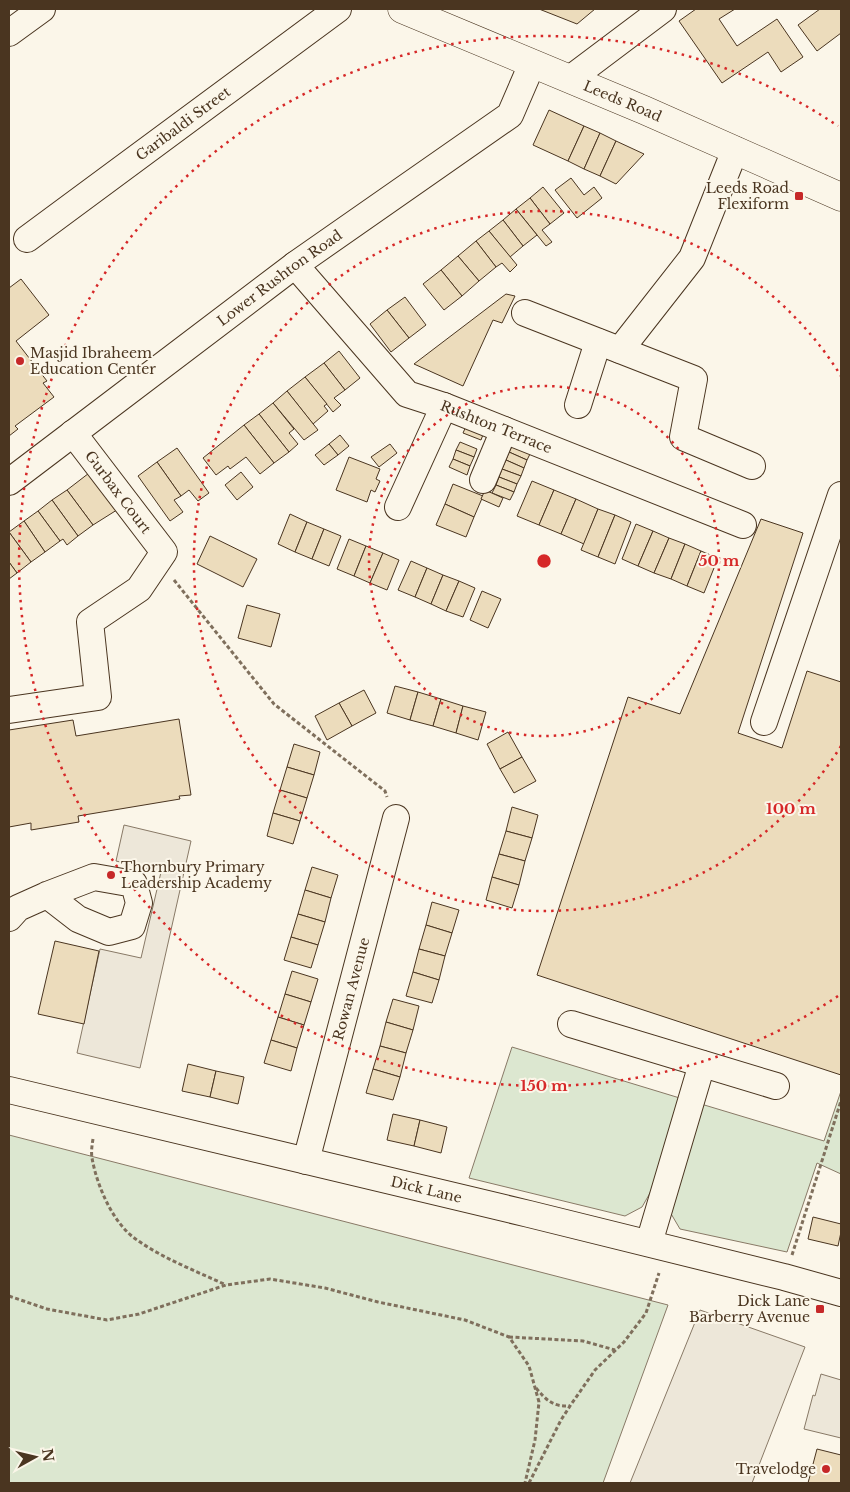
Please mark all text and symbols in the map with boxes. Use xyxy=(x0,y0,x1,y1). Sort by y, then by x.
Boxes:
street label: Leeds Road xyxy=(581,77,665,126)
street label: Garibaldi Street xyxy=(132,82,234,165)
place label: Leeds Road Flexiform xyxy=(706,179,790,213)
marker: Leeds Road Flexiform xyxy=(793,190,805,202)
street label: Lower Rushton Road xyxy=(213,226,346,330)
place label: Masjid Ibraheem Education Center xyxy=(30,344,156,378)
marker: Masjid Ibraheem Education Center xyxy=(14,355,26,367)
street label: Rushton Terrace xyxy=(438,397,555,457)
street label: Gurbax Court xyxy=(81,447,155,538)
text: 50 m xyxy=(699,551,740,570)
centre of rings xyxy=(535,552,553,570)
text: 100 m xyxy=(766,799,816,818)
place label: Thornbury Primary Leadership Academy xyxy=(121,858,272,892)
marker: Thornbury Primary Leadership Academy xyxy=(105,869,117,881)
street label: Rowan Avenue xyxy=(329,935,373,1042)
text: 150 m xyxy=(520,1076,568,1095)
street label: Dick Lane xyxy=(389,1172,464,1207)
place label: Dick Lane Barberry Avenue xyxy=(689,1292,810,1326)
marker: Dick Lane Barberry Avenue xyxy=(814,1303,826,1315)
north arrow xyxy=(10,1432,60,1482)
text: N xyxy=(38,1447,58,1463)
place label: Travelodge xyxy=(736,1460,816,1478)
marker: Travelodge xyxy=(820,1463,832,1475)

